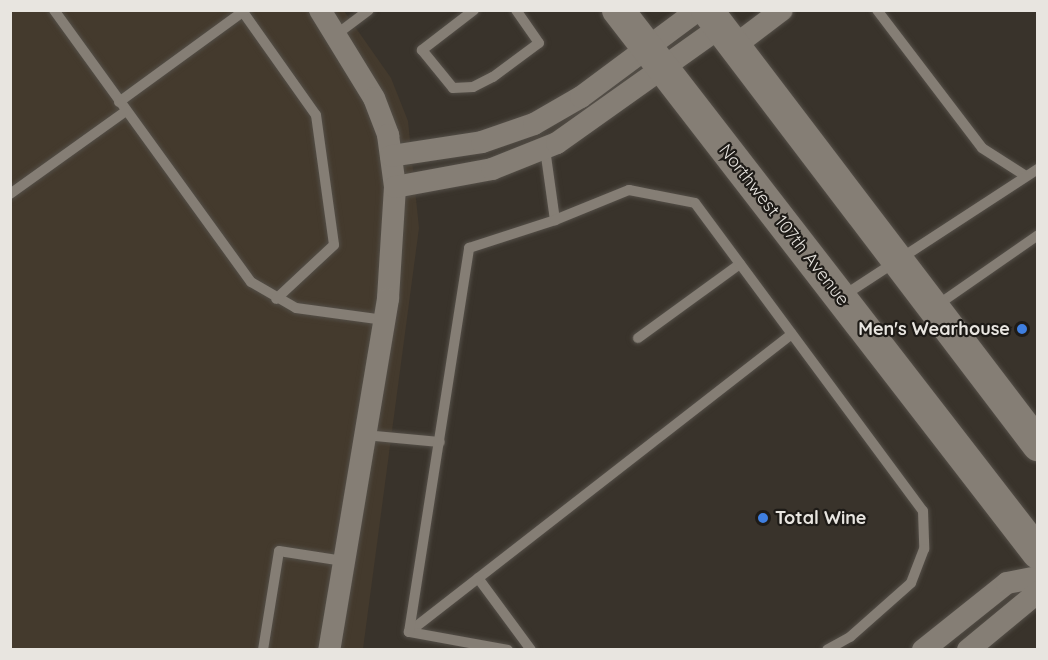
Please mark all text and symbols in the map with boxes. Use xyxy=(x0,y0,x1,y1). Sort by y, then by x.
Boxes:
street label: Northwest 107th Avenue xyxy=(714,140,854,310)
place label: Men's Wearhouse xyxy=(858,318,1010,340)
marker: Men's Wearhouse xyxy=(1015,322,1029,336)
place label: Total Wine xyxy=(775,507,866,529)
marker: Total Wine xyxy=(756,511,770,525)

